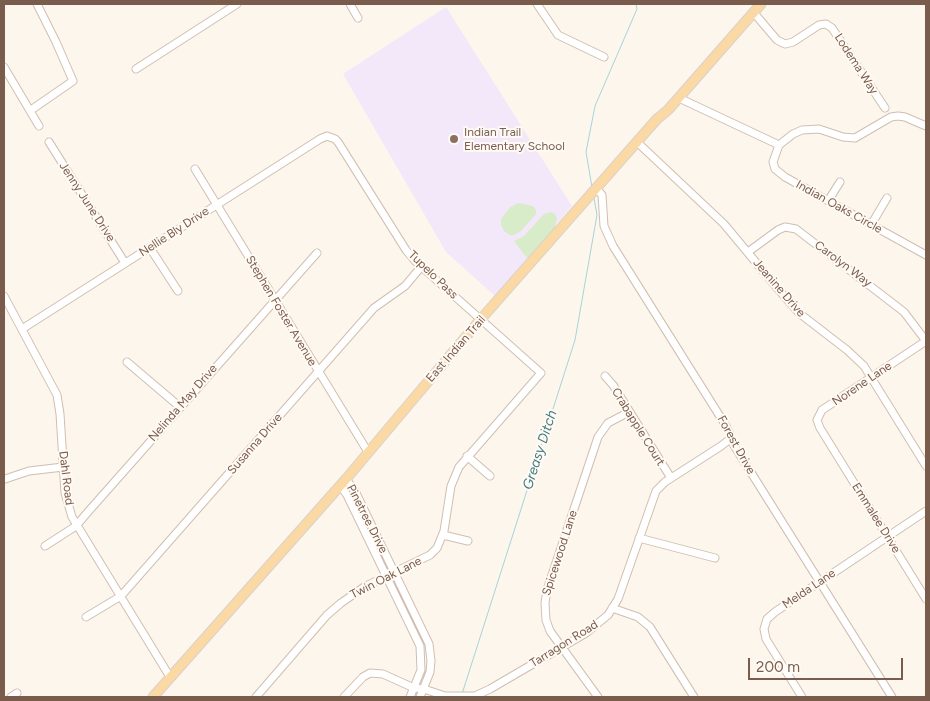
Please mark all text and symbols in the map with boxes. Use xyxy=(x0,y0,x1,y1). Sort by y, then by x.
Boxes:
street label: Lodema Way xyxy=(831,31,881,97)
place label: Indian Trail Elementary School xyxy=(464,125,565,153)
marker: Indian Trail Elementary School xyxy=(448,133,460,145)
street label: Jenny June Drive xyxy=(56,159,118,245)
street label: Indian Oaks Circle xyxy=(793,177,885,237)
street label: Nellie Bly Drive xyxy=(136,204,212,260)
street label: Carolyn Way xyxy=(812,238,874,290)
street label: Tupelo Pass xyxy=(405,248,461,302)
street label: Stephen Foster Avenue xyxy=(242,253,320,369)
street label: Jeanine Drive xyxy=(750,256,808,320)
street label: East Indian Trail xyxy=(423,313,489,385)
street label: Norene Lane xyxy=(830,359,894,409)
street label: Nelinda May Drive xyxy=(146,362,220,444)
street label: Crabapple Court xyxy=(608,385,668,469)
water label: Greasy Ditch xyxy=(519,408,561,492)
street label: Susanna Drive xyxy=(225,411,285,477)
street label: Forest Drive xyxy=(714,413,758,477)
street label: Dahl Road xyxy=(56,450,76,506)
street label: Emmalee Drive xyxy=(849,480,903,556)
street label: Pinetree Drive xyxy=(343,482,391,556)
street label: Spicewood Lane xyxy=(539,508,581,598)
street label: Twin Oak Lane xyxy=(348,554,424,602)
street label: Melda Lane xyxy=(780,566,838,612)
street label: Tarragon Road xyxy=(527,617,601,671)
scale bar xyxy=(750,648,905,680)
text: 200 m xyxy=(756,658,800,676)

